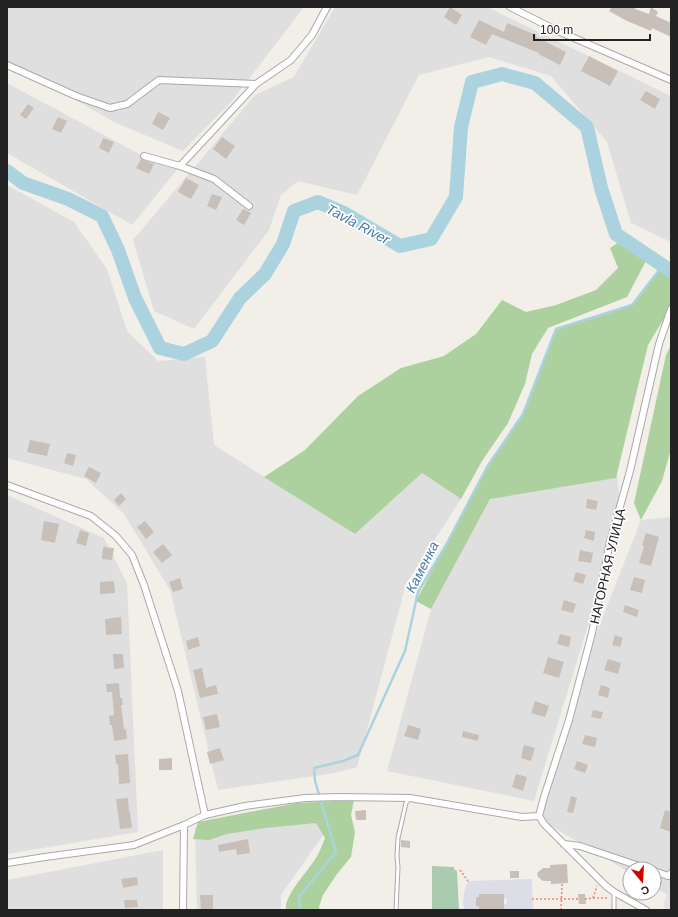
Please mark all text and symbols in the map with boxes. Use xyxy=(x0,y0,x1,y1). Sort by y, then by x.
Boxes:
scale bar xyxy=(534,16,650,42)
text: 100 m xyxy=(540,23,573,37)
water label: Tavla River xyxy=(324,201,394,248)
street label: НАГОРНАЯ УЛИЦА xyxy=(587,507,628,625)
water label: Каменка xyxy=(402,538,442,595)
north arrow xyxy=(622,861,662,901)
text: С xyxy=(639,884,651,897)

